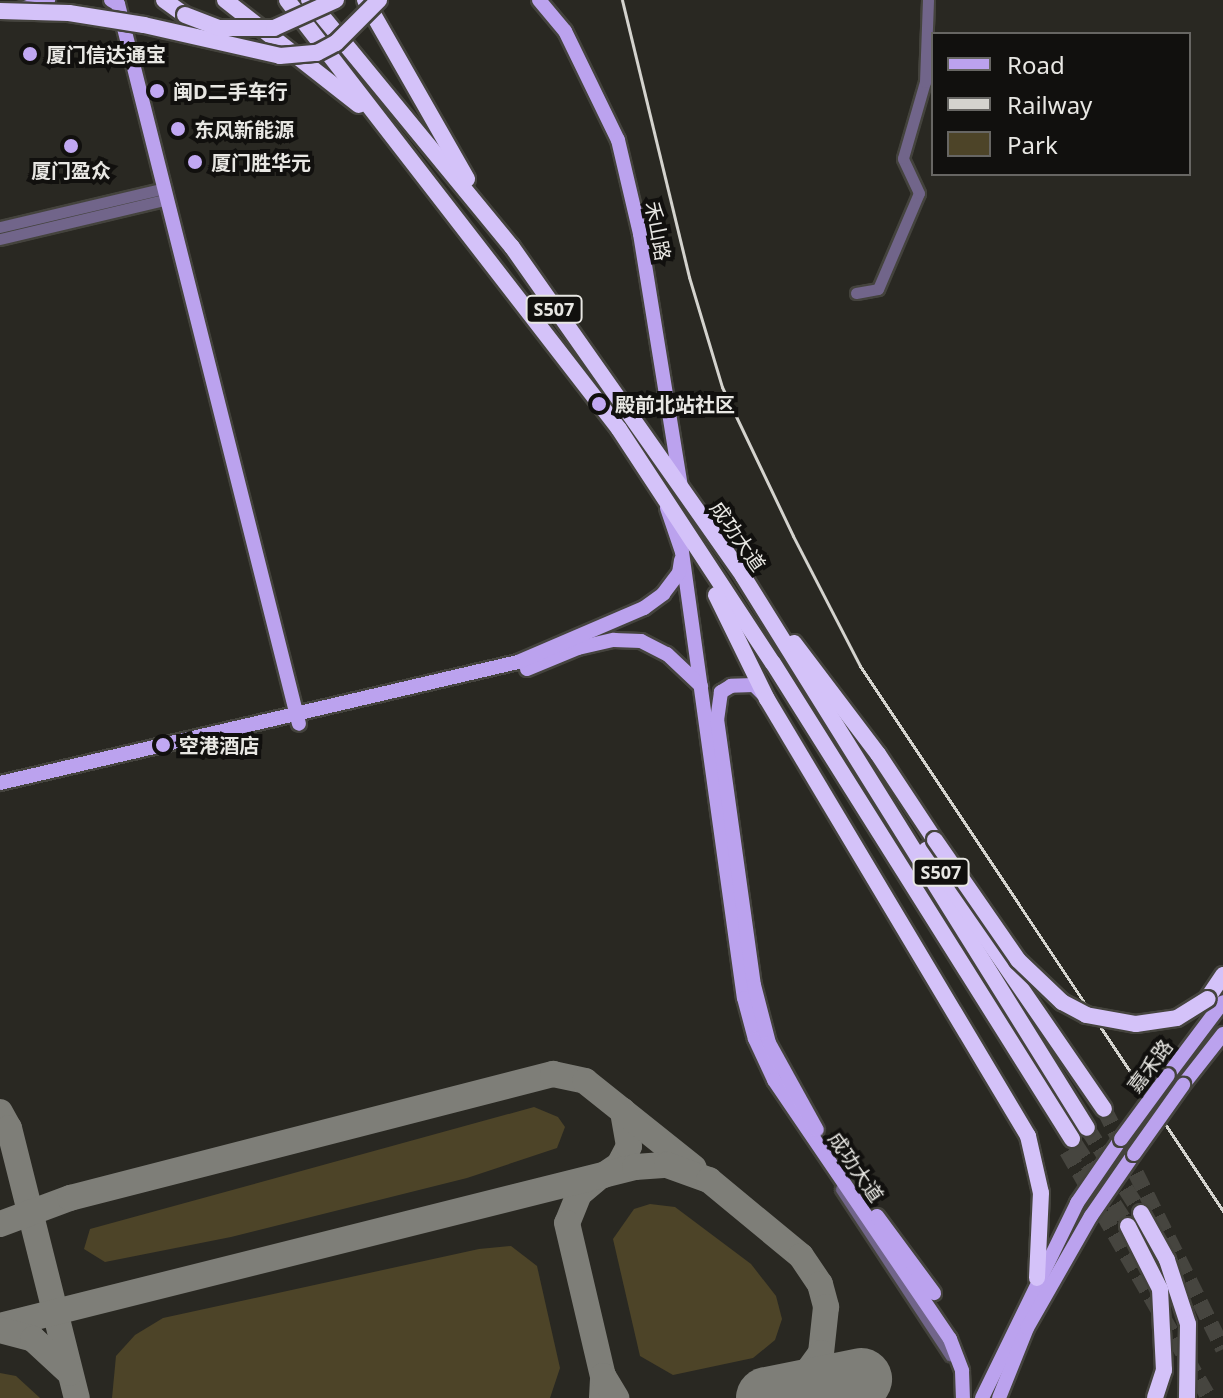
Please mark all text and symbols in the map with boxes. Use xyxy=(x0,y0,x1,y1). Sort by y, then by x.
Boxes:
legend xyxy=(931,32,1191,176)
place label: 厦门信达通宝 xyxy=(46,42,166,66)
marker: 厦门信达通宝 xyxy=(21,45,39,63)
text: Road xyxy=(1007,48,1065,81)
place label: 闽D二手车行 xyxy=(173,79,288,103)
marker: 闽D二手车行 xyxy=(148,82,166,100)
text: Railway xyxy=(1007,88,1092,121)
place label: 东风新能源 xyxy=(194,117,294,141)
marker: 东风新能源 xyxy=(169,120,187,138)
text: Park xyxy=(1007,128,1058,161)
marker: 厦门盈众 xyxy=(62,137,80,155)
place label: 厦门胜华元 xyxy=(211,150,311,174)
marker: 厦门胜华元 xyxy=(186,153,204,171)
place label: 厦门盈众 xyxy=(31,158,111,182)
street label: 禾山路 xyxy=(640,199,676,263)
road number: S507 xyxy=(524,295,584,323)
place label: 殿前北站社区 xyxy=(615,392,735,416)
marker: 殿前北站社区 xyxy=(590,395,608,413)
street label: 成功大道 xyxy=(705,496,771,576)
place label: 空港酒店 xyxy=(179,733,259,757)
marker: 空港酒店 xyxy=(154,736,172,754)
road number: S507 xyxy=(911,858,971,886)
street label: 嘉禾路 xyxy=(1122,1035,1178,1097)
street label: 成功大道 xyxy=(823,1127,889,1207)

